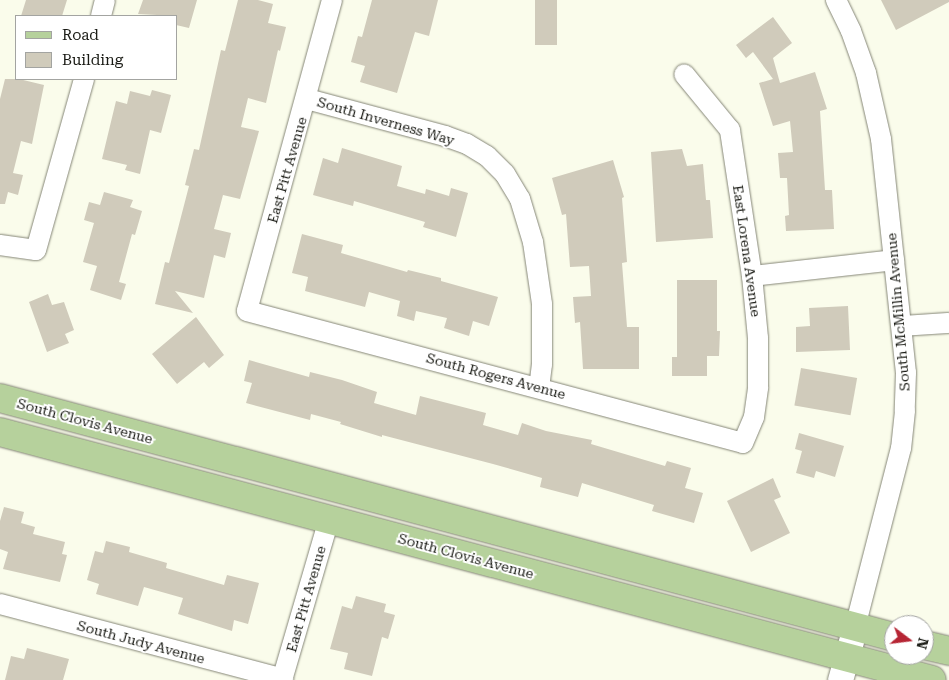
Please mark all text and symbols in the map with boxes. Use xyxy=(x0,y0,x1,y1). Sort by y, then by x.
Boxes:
legend xyxy=(15,15,178,80)
text: Road xyxy=(62,26,99,44)
text: Building xyxy=(62,51,123,69)
street label: South Inverness Way xyxy=(315,93,457,149)
street label: East Pitt Avenue xyxy=(264,115,310,225)
street label: East Lorena Avenue xyxy=(729,184,765,318)
street label: South McMillin Avenue xyxy=(883,232,913,392)
street label: South Rogers Avenue xyxy=(425,349,567,403)
street label: South Clovis Avenue xyxy=(15,395,155,447)
street label: South Clovis Avenue xyxy=(396,530,536,582)
street label: East Pitt Avenue xyxy=(283,544,329,654)
north arrow xyxy=(884,615,934,665)
street label: South Judy Avenue xyxy=(75,617,207,667)
text: N xyxy=(913,636,932,651)

